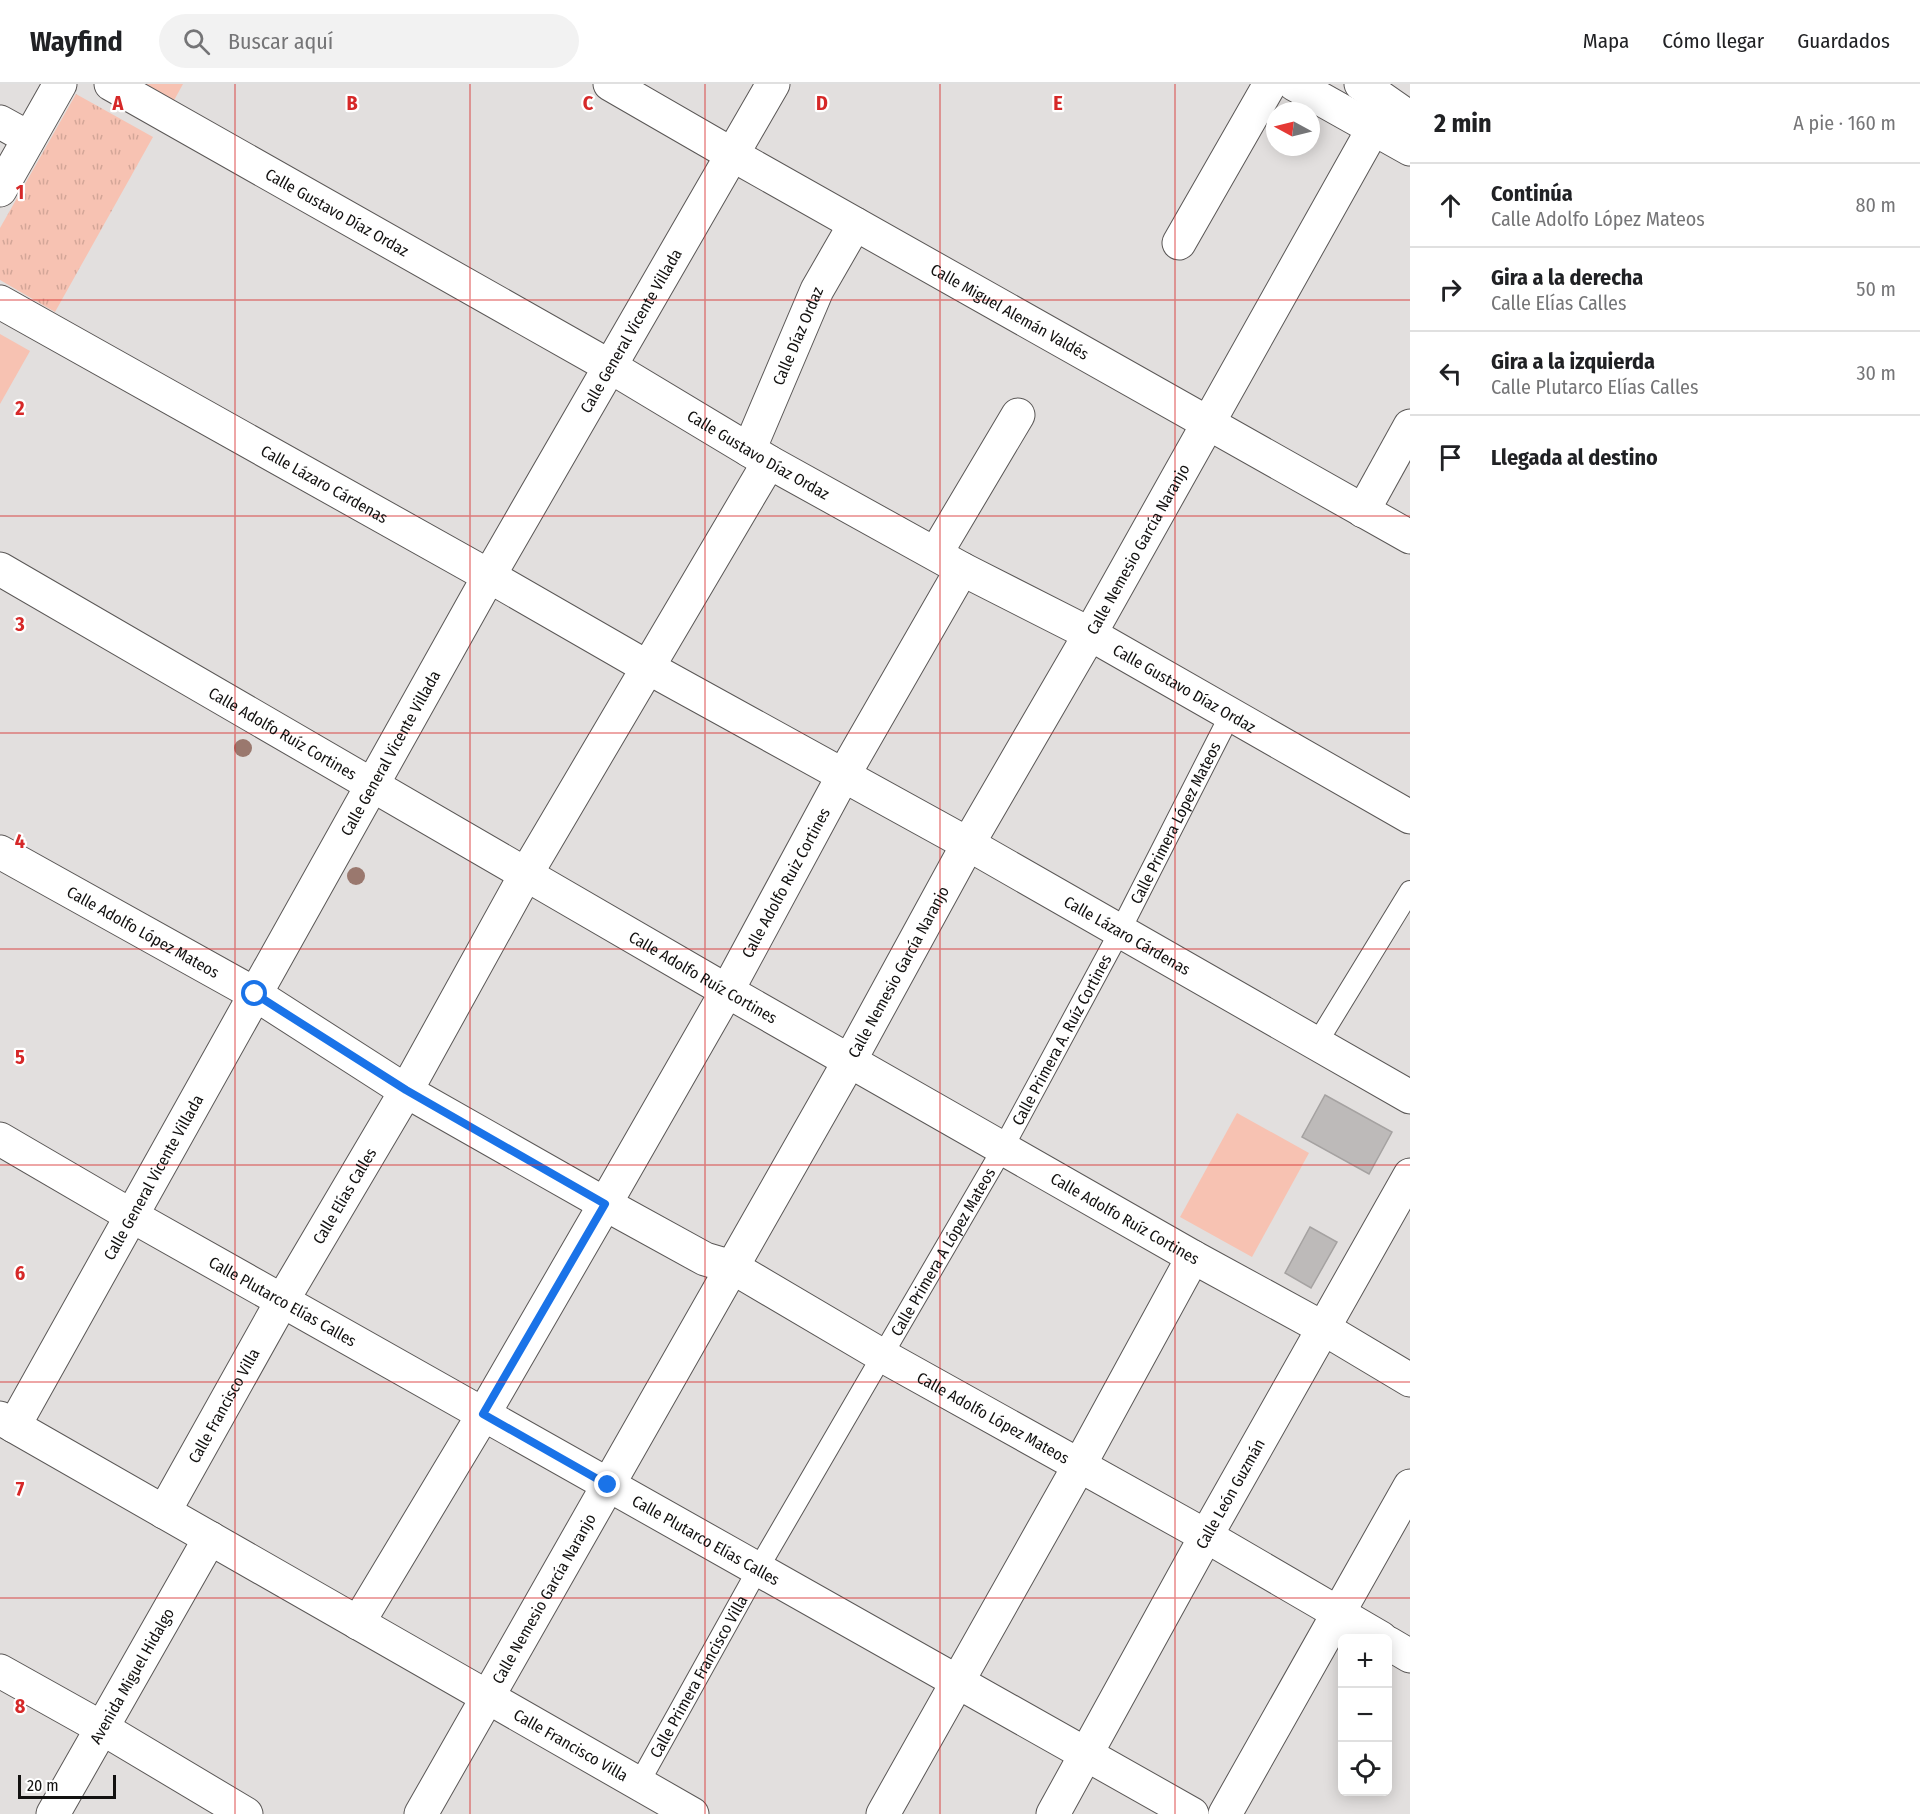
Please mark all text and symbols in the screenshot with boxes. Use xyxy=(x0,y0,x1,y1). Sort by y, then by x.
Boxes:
search box xyxy=(159,14,579,68)
text: Wayfind xyxy=(30,25,123,58)
icon: search xyxy=(180,25,213,58)
text: Buscar aquí xyxy=(228,28,333,55)
text: Mapa xyxy=(1583,28,1629,54)
text: Cómo llegar xyxy=(1662,28,1764,54)
text: Guardados xyxy=(1797,28,1890,54)
text: A xyxy=(112,91,125,115)
text: B xyxy=(346,91,358,115)
text: C xyxy=(583,91,594,115)
text: D xyxy=(816,91,828,115)
text: E xyxy=(1053,91,1063,115)
north arrow xyxy=(1266,102,1320,156)
text: 2 min xyxy=(1434,108,1492,139)
text: A pie · 160 m xyxy=(1793,111,1896,135)
street label: Calle Gustavo Díaz Ordaz xyxy=(262,165,412,261)
text: 1 xyxy=(16,180,24,204)
text: Continúa xyxy=(1491,180,1573,207)
icon: ahead xyxy=(1434,189,1467,222)
text: 80 m xyxy=(1856,193,1896,217)
text: Calle Adolfo López Mateos xyxy=(1491,207,1705,231)
street label: Calle General Vicente Villada xyxy=(576,245,686,416)
street label: Calle Miguel Alemán Valdés xyxy=(927,260,1092,364)
text: Gira a la derecha xyxy=(1491,264,1643,291)
icon: right xyxy=(1434,273,1467,306)
text: 50 m xyxy=(1856,277,1896,301)
street label: Calle Díaz Ordaz xyxy=(769,284,827,388)
text: Calle Elías Calles xyxy=(1491,291,1627,315)
text: Gira a la izquierda xyxy=(1491,348,1655,375)
icon: left xyxy=(1434,357,1467,390)
text: 30 m xyxy=(1856,361,1896,385)
text: Calle Plutarco Elías Calles xyxy=(1491,375,1699,399)
text: 2 xyxy=(14,396,25,420)
street label: Calle Gustavo Díaz Ordaz xyxy=(684,406,833,504)
street label: Calle Lázaro Cárdenas xyxy=(258,441,391,527)
icon: arrive xyxy=(1434,441,1467,474)
text: Llegada al destino xyxy=(1491,444,1658,471)
street label: Calle Nemesio García Naranjo xyxy=(1083,460,1193,638)
text: 3 xyxy=(14,612,25,636)
street label: Calle Gustavo Díaz Ordaz xyxy=(1110,640,1259,737)
street label: Calle General Vicente Villada xyxy=(337,667,444,839)
street label: Calle Adolfo Ruíz Cortines xyxy=(205,683,360,784)
street label: Calle Primera López Mateos xyxy=(1126,739,1225,907)
street label: Calle Adolfo Ruiz Cortines xyxy=(738,804,834,961)
text: 4 xyxy=(15,829,25,853)
street label: Calle Adolfo López Mateos xyxy=(64,882,223,982)
street label: Calle Nemesio García Naranjo xyxy=(844,883,953,1061)
street label: Calle Lázaro Cárdenas xyxy=(1061,892,1194,979)
street label: Calle Adolfo Ruíz Cortines xyxy=(626,927,781,1028)
street label: Calle Primera A. Ruíz Cortines xyxy=(1008,951,1116,1129)
route start xyxy=(241,980,267,1006)
text: 5 xyxy=(15,1045,25,1069)
street label: Calle General Vicente Villada xyxy=(100,1091,207,1264)
street label: Calle Elías Calles xyxy=(309,1144,380,1248)
street label: Calle Primera A López Mateos xyxy=(887,1164,1000,1339)
street label: Calle Adolfo Ruíz Cortines xyxy=(1047,1169,1202,1269)
street label: Calle Plutarco Elías Calles xyxy=(206,1252,360,1351)
text: 6 xyxy=(15,1261,25,1285)
street label: Calle Francisco Villa xyxy=(184,1345,264,1466)
street label: Calle Adolfo López Mateos xyxy=(914,1368,1073,1468)
street label: Calle León Guzmán xyxy=(1192,1435,1269,1552)
route end xyxy=(594,1471,620,1497)
text: 7 xyxy=(16,1477,25,1501)
street label: Calle Plutarco Elías Calles xyxy=(629,1491,783,1590)
street label: Calle Nemesio García Naranjo xyxy=(488,1510,600,1687)
street label: Calle Primera Francisco Villa xyxy=(646,1592,752,1761)
street label: Avenida Miguel Hidalgo xyxy=(86,1605,178,1747)
map controls xyxy=(1338,1634,1392,1796)
button: + xyxy=(1338,1634,1392,1688)
button: − xyxy=(1338,1688,1392,1742)
text: 8 xyxy=(15,1694,26,1718)
street label: Calle Francisco Villa xyxy=(510,1705,631,1785)
button: locate xyxy=(1338,1742,1392,1796)
scale bar xyxy=(18,1772,116,1800)
text: 20 m xyxy=(27,1776,58,1795)

